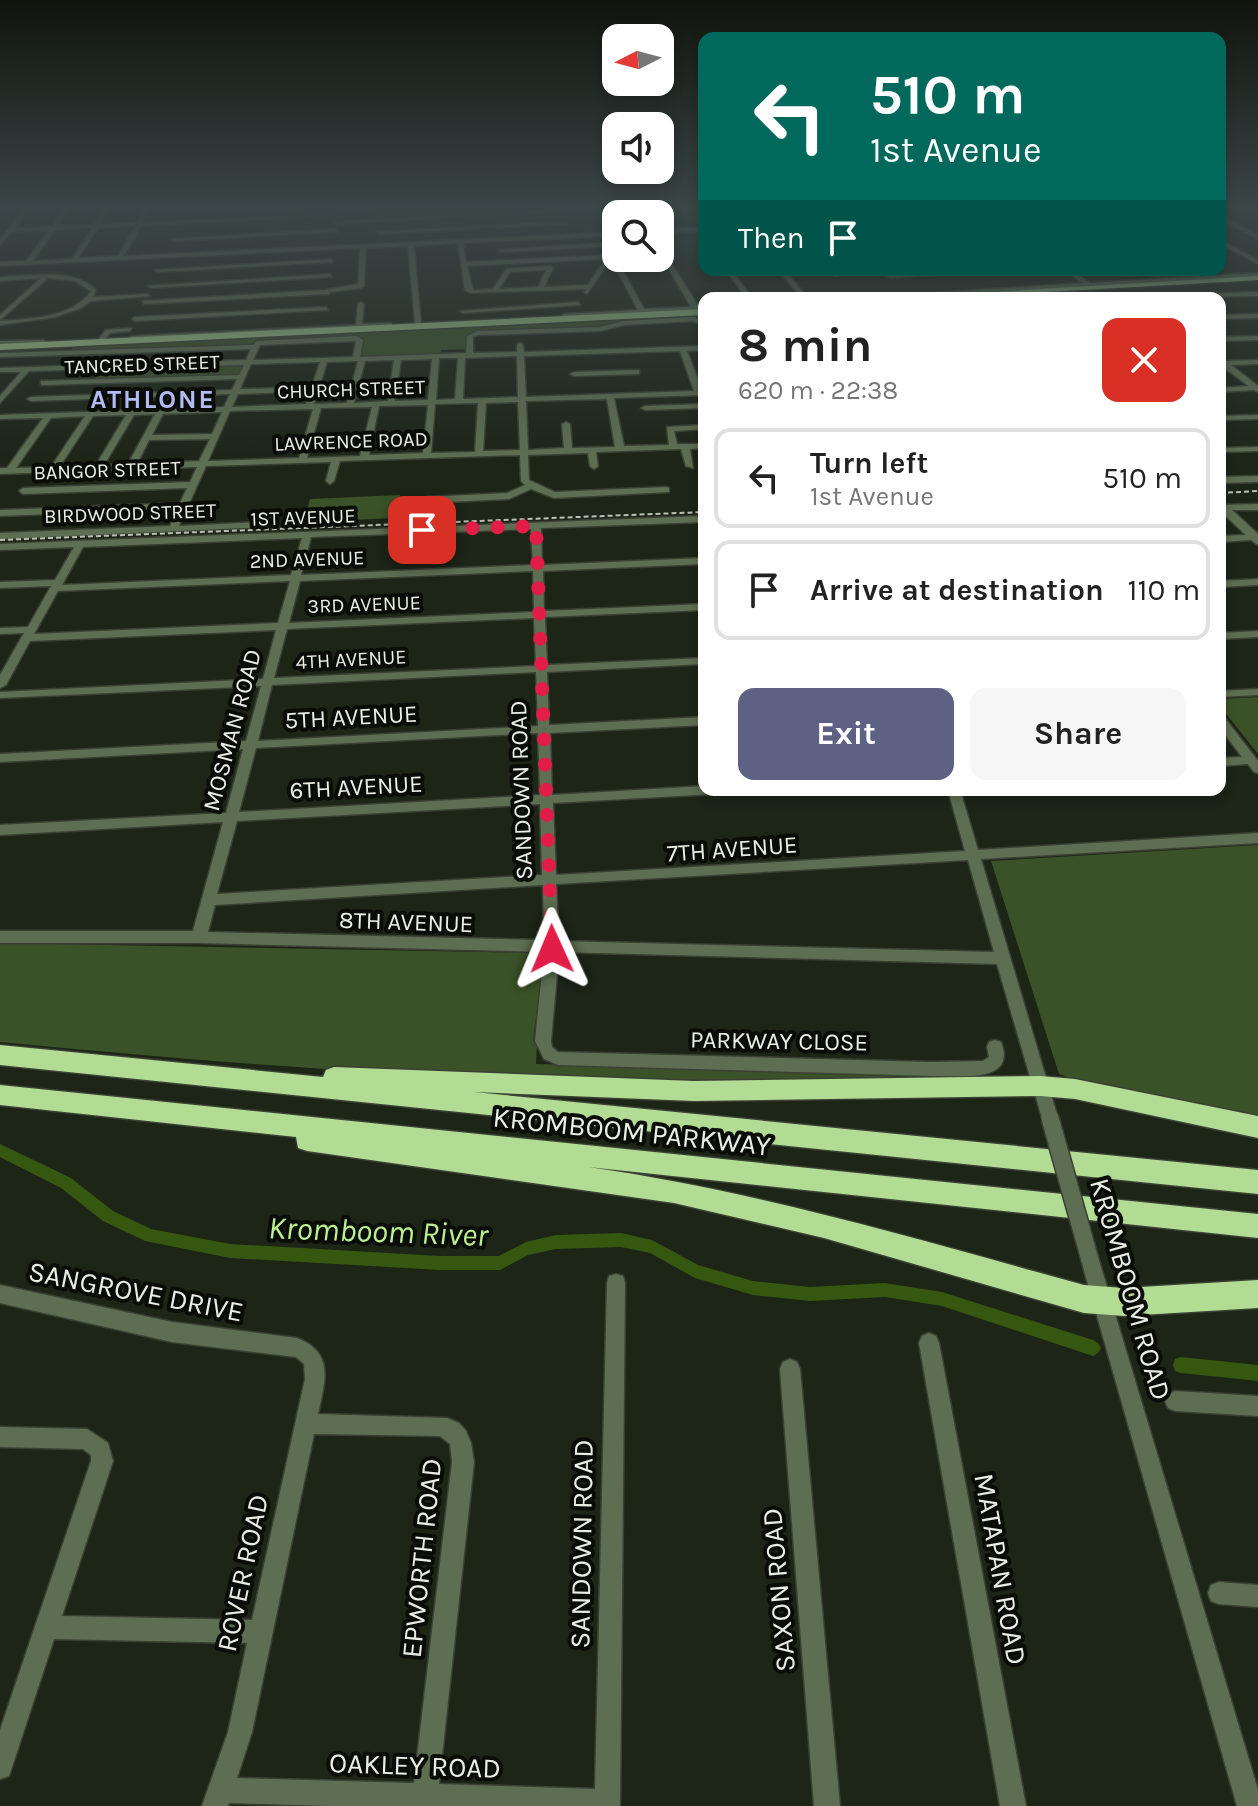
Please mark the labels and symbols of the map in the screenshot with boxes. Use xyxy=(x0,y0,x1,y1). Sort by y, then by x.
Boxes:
north arrow xyxy=(602,24,674,96)
street label: TANCRED STREET xyxy=(64,350,220,379)
street label: CHURCH STREET xyxy=(277,375,425,404)
district label: ATHLONE xyxy=(90,384,216,415)
street label: LAWRENCE ROAD xyxy=(274,427,428,456)
street label: BANGOR STREET xyxy=(33,456,181,485)
pin xyxy=(388,496,456,564)
street label: BIRDWOOD STREET xyxy=(44,499,216,528)
street label: 1ST AVENUE xyxy=(250,504,356,531)
street label: 2ND AVENUE xyxy=(249,546,365,573)
street label: 3RD AVENUE xyxy=(307,591,421,618)
street label: 4TH AVENUE xyxy=(295,645,407,674)
street label: MOSMAN ROAD xyxy=(197,646,267,814)
street label: 5TH AVENUE xyxy=(284,700,418,734)
street label: SANDOWN ROAD xyxy=(504,700,538,880)
street label: 6TH AVENUE xyxy=(289,770,423,804)
street label: 7TH AVENUE xyxy=(666,830,798,868)
street label: 8TH AVENUE xyxy=(338,906,474,938)
position arrow xyxy=(510,907,594,991)
street label: PARKWAY CLOSE xyxy=(690,1025,868,1057)
street label: KROMBOOM PARKWAY xyxy=(491,1100,773,1163)
street label: KROMBOOM ROAD xyxy=(1083,1174,1178,1404)
water label: Kromboom River xyxy=(268,1209,489,1254)
street label: SANGROVE DRIVE xyxy=(26,1254,246,1329)
street label: SANDOWN ROAD xyxy=(563,1439,600,1649)
street label: EPWORTH ROAD xyxy=(395,1457,448,1660)
street label: MATAPAN ROAD xyxy=(967,1471,1034,1667)
street label: ROVER ROAD xyxy=(210,1491,275,1655)
street label: SAXON ROAD xyxy=(755,1507,802,1673)
street label: OAKLEY ROAD xyxy=(329,1746,501,1785)

